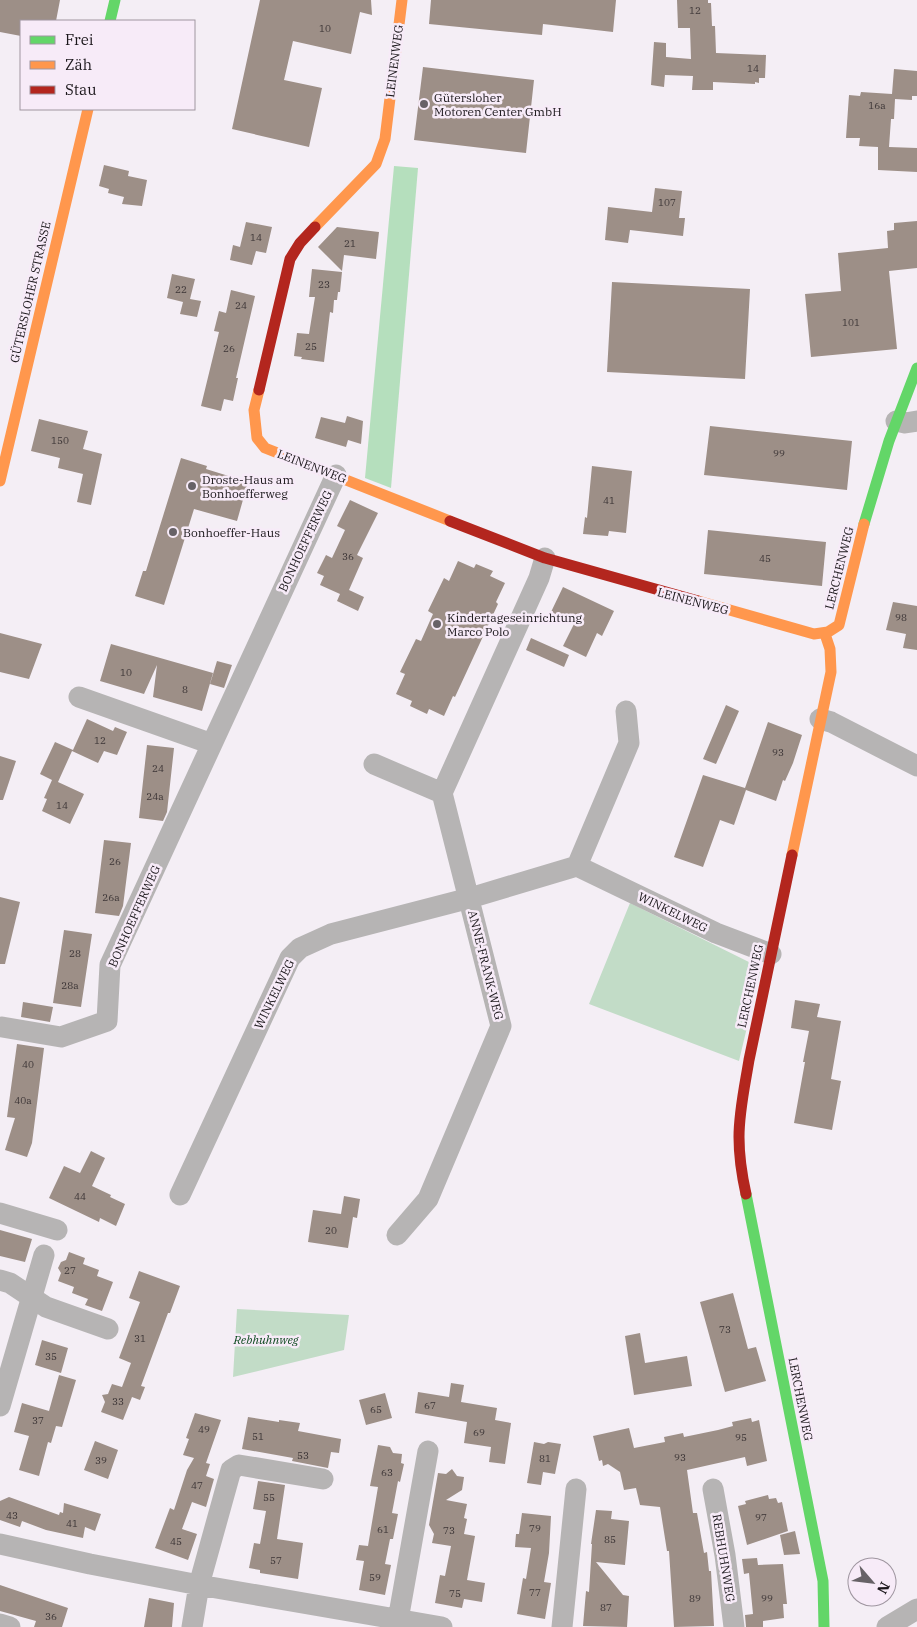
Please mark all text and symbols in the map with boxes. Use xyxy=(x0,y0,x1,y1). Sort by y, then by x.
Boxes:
house number: 12 xyxy=(689,4,701,17)
legend xyxy=(20,20,195,110)
house number: 10 xyxy=(319,22,331,35)
street label: LEINENWEG xyxy=(382,23,406,98)
text: Frei xyxy=(65,30,94,49)
text: Zäh xyxy=(65,55,92,74)
house number: 14 xyxy=(747,62,759,75)
text: Stau xyxy=(65,80,97,99)
place label: Gütersloher Motoren Center GmbH xyxy=(434,90,562,119)
marker: Gütersloher Motoren Center GmbH xyxy=(418,98,430,110)
house number: 16a xyxy=(868,99,886,112)
house number: 107 xyxy=(658,196,676,209)
street label: GÜTERSLOHER STRASSE xyxy=(6,220,54,364)
house number: 14 xyxy=(250,231,262,244)
house number: 21 xyxy=(344,237,356,250)
house number: 23 xyxy=(318,278,330,291)
house number: 22 xyxy=(175,283,187,296)
house number: 24 xyxy=(235,299,247,312)
house number: 101 xyxy=(842,316,860,329)
house number: 25 xyxy=(305,340,317,353)
house number: 26 xyxy=(223,342,235,355)
house number: 150 xyxy=(51,434,69,447)
street label: LEINENWEG xyxy=(275,446,349,486)
house number: 99 xyxy=(773,447,785,460)
place label: Droste-Haus am Bonhoefferweg xyxy=(202,472,294,501)
marker: Droste-Haus am Bonhoefferweg xyxy=(186,480,198,492)
street label: BONHOEFFERWEG xyxy=(275,488,335,594)
house number: 41 xyxy=(603,494,615,507)
place label: Bonhoeffer-Haus xyxy=(183,525,280,540)
street label: LERCHENWEG xyxy=(821,525,857,611)
marker: Bonhoeffer-Haus xyxy=(167,526,179,538)
house number: 36 xyxy=(342,550,354,563)
house number: 45 xyxy=(759,552,771,565)
street label: LEINENWEG xyxy=(656,584,731,618)
place label: Kindertageseinrichtung Marco Polo xyxy=(447,610,583,639)
house number: 98 xyxy=(895,611,907,624)
marker: Kindertageseinrichtung Marco Polo xyxy=(431,618,443,630)
house number: 10 xyxy=(120,666,132,679)
house number: 8 xyxy=(182,683,188,696)
house number: 12 xyxy=(94,734,106,747)
house number: 93 xyxy=(772,746,784,759)
house number: 24 xyxy=(152,762,164,775)
house number: 24a xyxy=(146,790,164,803)
house number: 14 xyxy=(56,799,68,812)
house number: 26 xyxy=(109,855,121,868)
street label: BONHOEFFERWEG xyxy=(105,862,163,969)
street label: WINKELWEG xyxy=(636,889,711,936)
house number: 26a xyxy=(102,891,120,904)
street label: ANNE-FRANK-WEG xyxy=(465,909,507,1022)
street label: LERCHENWEG xyxy=(734,943,766,1029)
house number: 28 xyxy=(69,947,81,960)
street label: WINKELWEG xyxy=(251,956,298,1031)
house number: 28a xyxy=(61,979,79,992)
house number: 40 xyxy=(22,1058,34,1071)
house number: 40a xyxy=(14,1094,32,1107)
house number: 44 xyxy=(74,1190,86,1203)
house number: 20 xyxy=(325,1224,337,1237)
house number: 27 xyxy=(64,1264,76,1277)
house number: 73 xyxy=(719,1323,731,1336)
house number: 31 xyxy=(134,1332,146,1345)
park label: Rebhuhnweg xyxy=(233,1332,299,1347)
house number: 35 xyxy=(45,1350,57,1363)
street label: LERCHENWEG xyxy=(786,1356,817,1442)
house number: 33 xyxy=(112,1395,124,1408)
house number: 67 xyxy=(424,1399,436,1412)
house number: 65 xyxy=(370,1403,382,1416)
house number: 37 xyxy=(32,1414,44,1427)
house number: 49 xyxy=(198,1423,210,1436)
house number: 69 xyxy=(473,1426,485,1439)
house number: 51 xyxy=(252,1430,264,1443)
house number: 95 xyxy=(735,1431,747,1444)
house number: 53 xyxy=(297,1449,309,1462)
house number: 93 xyxy=(674,1451,686,1464)
house number: 81 xyxy=(539,1452,551,1465)
house number: 39 xyxy=(95,1454,107,1467)
house number: 63 xyxy=(381,1466,393,1479)
house number: 47 xyxy=(191,1479,203,1492)
house number: 55 xyxy=(263,1491,275,1504)
house number: 43 xyxy=(6,1509,18,1522)
house number: 97 xyxy=(755,1511,767,1524)
street label: REBHUHNWEG xyxy=(710,1513,738,1603)
house number: 41 xyxy=(66,1517,78,1530)
house number: 79 xyxy=(529,1522,541,1535)
house number: 61 xyxy=(377,1523,389,1536)
house number: 73 xyxy=(443,1524,455,1537)
house number: 85 xyxy=(604,1533,616,1546)
house number: 45 xyxy=(170,1535,182,1548)
house number: 57 xyxy=(270,1554,282,1567)
north arrow xyxy=(847,1557,897,1607)
house number: 59 xyxy=(369,1571,381,1584)
text: N xyxy=(873,1579,894,1597)
house number: 77 xyxy=(529,1586,541,1599)
house number: 75 xyxy=(449,1587,461,1600)
house number: 89 xyxy=(689,1592,701,1605)
house number: 99 xyxy=(761,1592,773,1605)
house number: 87 xyxy=(600,1601,612,1614)
house number: 36 xyxy=(45,1610,57,1623)

